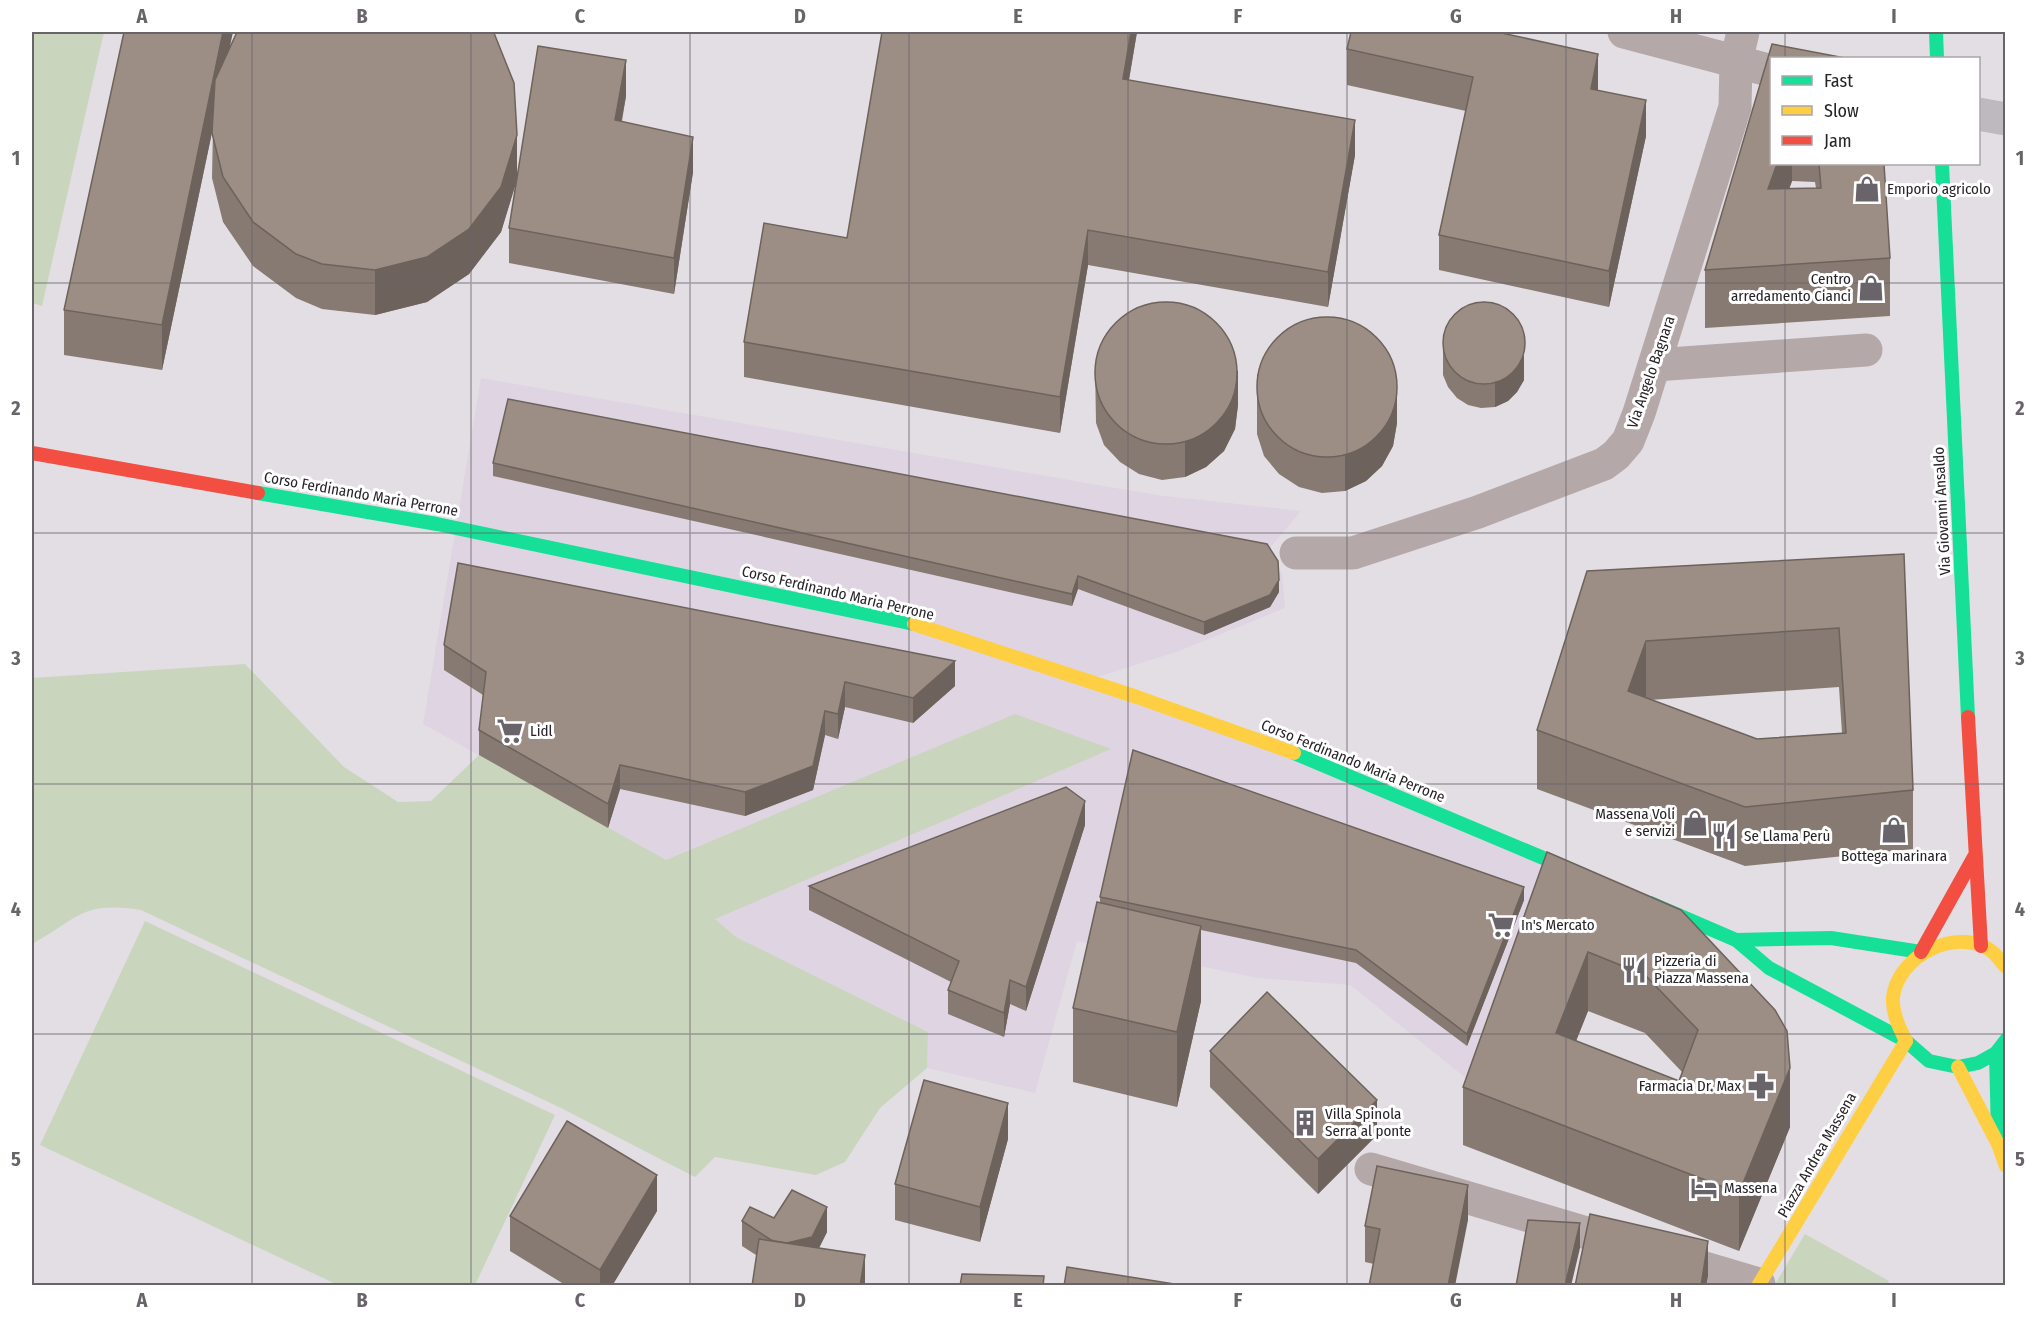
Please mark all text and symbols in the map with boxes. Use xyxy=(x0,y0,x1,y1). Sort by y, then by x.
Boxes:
text: A xyxy=(136,4,149,28)
text: B xyxy=(356,4,368,28)
text: C xyxy=(575,4,586,28)
text: D xyxy=(794,4,806,28)
text: E xyxy=(1013,4,1023,28)
text: F xyxy=(1234,4,1243,28)
text: G xyxy=(1450,4,1462,28)
text: H xyxy=(1670,4,1682,28)
text: I xyxy=(1891,4,1897,28)
legend xyxy=(1770,57,1980,165)
text: Fast xyxy=(1824,70,1853,92)
text: Slow xyxy=(1824,100,1859,122)
text: Jam xyxy=(1824,130,1852,152)
text: 1 xyxy=(12,146,20,170)
text: 1 xyxy=(2016,146,2024,170)
shop icon: Emporio agricolo xyxy=(1852,174,1882,204)
place label: Emporio agricolo xyxy=(1887,180,1991,198)
place label: Centro arredamento Cianci xyxy=(1731,270,1851,305)
shop icon: Centro arredamento Cianci xyxy=(1856,273,1886,303)
street label: Via Angelo Bagnara xyxy=(1623,314,1679,430)
text: 2 xyxy=(10,396,21,420)
text: 2 xyxy=(2014,396,2025,420)
street label: Via Giovanni Ansaldo xyxy=(1930,446,1954,576)
street label: Corso Ferdinando Maria Perrone xyxy=(263,468,459,520)
street label: Corso Ferdinando Maria Perrone xyxy=(740,562,936,624)
text: 3 xyxy=(10,646,21,670)
text: 3 xyxy=(2014,646,2025,670)
supermarket icon: Lidl xyxy=(495,716,525,746)
street label: Corso Ferdinando Maria Perrone xyxy=(1258,716,1448,806)
place label: Lidl xyxy=(530,722,552,740)
place label: Massena Voli e servizi xyxy=(1595,805,1675,840)
shop icon: Massena Voli e servizi xyxy=(1680,808,1710,838)
shop icon: Bottega marinara xyxy=(1879,815,1909,845)
restaurant icon: Se Llama Perù xyxy=(1709,821,1739,851)
place label: Se Llama Perù xyxy=(1744,827,1830,845)
place label: Bottega marinara xyxy=(1841,847,1947,865)
text: 4 xyxy=(11,897,21,921)
text: 4 xyxy=(2015,897,2025,921)
supermarket icon: In's Mercato xyxy=(1486,910,1516,940)
place label: In's Mercato xyxy=(1521,916,1595,934)
place label: Pizzeria di Piazza Massena xyxy=(1654,952,1749,987)
restaurant icon: Pizzeria di Piazza Massena xyxy=(1619,955,1649,985)
pharmacy icon: Farmacia Dr. Max xyxy=(1746,1071,1776,1101)
place label: Farmacia Dr. Max xyxy=(1639,1077,1741,1095)
street label: Piazza Andrea Massena xyxy=(1774,1089,1860,1221)
place label: Villa Spinola Serra al ponte xyxy=(1325,1105,1411,1140)
building icon: Villa Spinola Serra al ponte xyxy=(1290,1108,1320,1138)
text: 5 xyxy=(11,1147,21,1171)
text: 5 xyxy=(2015,1147,2025,1171)
hotel icon: Massena xyxy=(1689,1173,1719,1203)
place label: Massena xyxy=(1724,1179,1777,1197)
text: A xyxy=(136,1288,149,1312)
text: B xyxy=(356,1288,368,1312)
text: C xyxy=(575,1288,586,1312)
text: D xyxy=(794,1288,806,1312)
text: E xyxy=(1013,1288,1023,1312)
text: F xyxy=(1234,1288,1243,1312)
text: G xyxy=(1450,1288,1462,1312)
text: H xyxy=(1670,1288,1682,1312)
text: I xyxy=(1891,1288,1897,1312)

